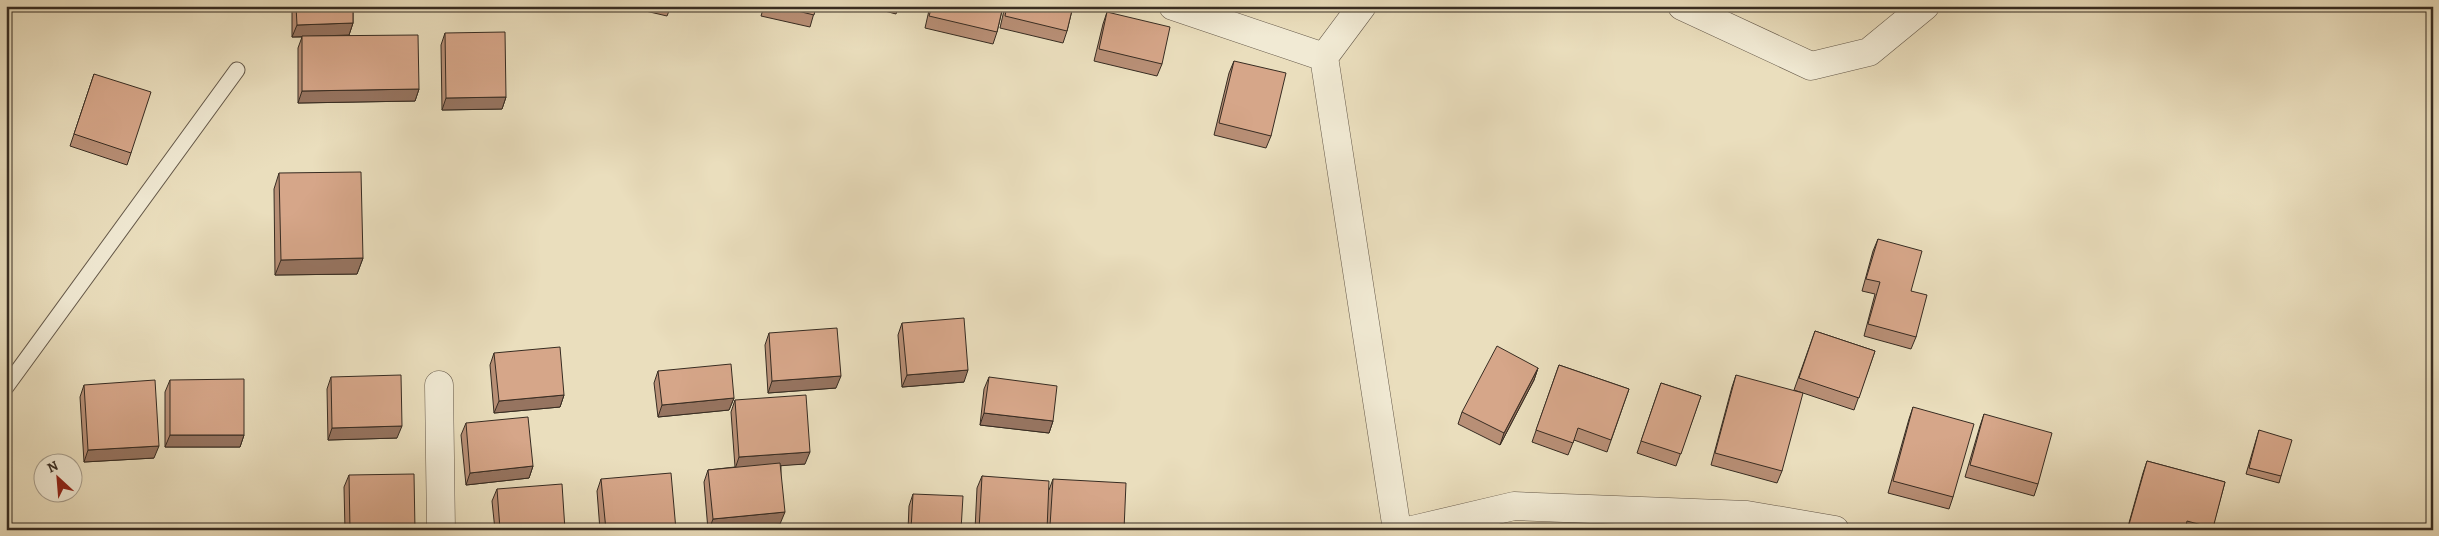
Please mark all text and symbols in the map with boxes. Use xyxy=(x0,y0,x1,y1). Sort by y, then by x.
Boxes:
north arrow xyxy=(32,454,82,504)
text: N xyxy=(44,456,61,478)

